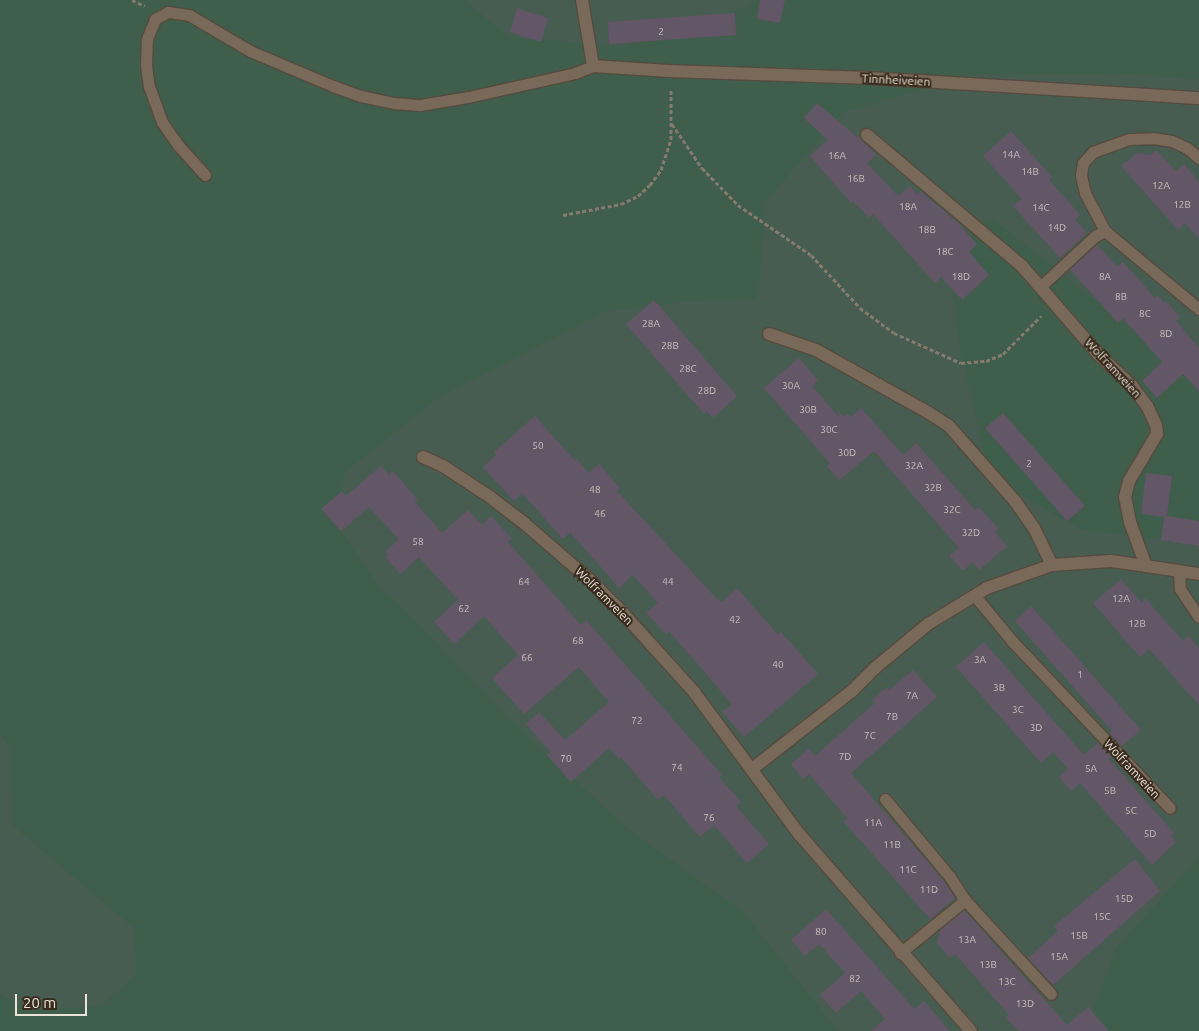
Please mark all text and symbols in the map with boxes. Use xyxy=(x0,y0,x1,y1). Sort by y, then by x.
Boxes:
house number: 2 xyxy=(658,26,664,38)
street label: Tinnheiveien xyxy=(861,71,931,89)
house number: 14A xyxy=(1002,149,1020,161)
house number: 16A xyxy=(828,150,846,162)
house number: 14B xyxy=(1021,166,1039,178)
house number: 16B xyxy=(847,173,865,185)
house number: 12A xyxy=(1152,180,1170,192)
house number: 12B xyxy=(1173,199,1191,211)
house number: 18A xyxy=(899,201,917,213)
house number: 14C xyxy=(1032,202,1050,214)
house number: 14D xyxy=(1048,222,1066,234)
house number: 18B xyxy=(918,224,936,236)
house number: 18C xyxy=(936,246,954,258)
house number: 18D xyxy=(952,271,970,283)
house number: 8A xyxy=(1099,271,1111,283)
house number: 8B xyxy=(1115,291,1127,303)
house number: 8C xyxy=(1139,308,1151,320)
house number: 28A xyxy=(642,318,660,330)
house number: 8D xyxy=(1160,328,1172,340)
street label: Wolframveien xyxy=(1082,335,1144,401)
house number: 28B xyxy=(661,340,679,352)
house number: 28C xyxy=(679,363,697,375)
house number: 30A xyxy=(782,380,800,392)
house number: 28D xyxy=(698,385,716,397)
house number: 30B xyxy=(799,404,817,416)
house number: 30C xyxy=(820,424,838,436)
house number: 50 xyxy=(532,440,544,452)
house number: 30D xyxy=(838,447,856,459)
house number: 2 xyxy=(1026,458,1032,470)
house number: 32A xyxy=(905,460,923,472)
house number: 32B xyxy=(924,482,942,494)
house number: 48 xyxy=(589,484,601,496)
house number: 32C xyxy=(943,504,961,516)
house number: 46 xyxy=(594,508,606,520)
house number: 32D xyxy=(962,527,980,539)
house number: 58 xyxy=(412,536,424,548)
street label: Wolframveien xyxy=(572,564,636,628)
house number: 64 xyxy=(518,576,530,588)
house number: 44 xyxy=(662,576,674,588)
house number: 12A xyxy=(1112,593,1130,605)
house number: 62 xyxy=(458,603,470,615)
house number: 42 xyxy=(729,614,741,626)
house number: 12B xyxy=(1128,618,1146,630)
house number: 68 xyxy=(572,635,584,647)
house number: 66 xyxy=(521,652,533,664)
house number: 3A xyxy=(974,654,986,666)
house number: 40 xyxy=(772,659,784,671)
house number: 1 xyxy=(1077,669,1083,681)
house number: 3B xyxy=(993,682,1005,694)
house number: 7A xyxy=(906,690,918,702)
house number: 3C xyxy=(1012,704,1024,716)
house number: 7B xyxy=(886,711,898,723)
house number: 72 xyxy=(631,715,643,727)
house number: 3D xyxy=(1030,722,1042,734)
house number: 7C xyxy=(864,730,876,742)
street label: Wolframveien xyxy=(1101,736,1163,802)
house number: 7D xyxy=(839,751,851,763)
house number: 70 xyxy=(560,753,572,765)
house number: 74 xyxy=(671,762,683,774)
house number: 5A xyxy=(1085,763,1097,775)
house number: 5B xyxy=(1104,785,1116,797)
house number: 5C xyxy=(1125,805,1137,817)
house number: 76 xyxy=(703,812,715,824)
house number: 11A xyxy=(864,817,882,829)
house number: 5D xyxy=(1144,828,1156,840)
house number: 11B xyxy=(883,839,901,851)
house number: 11C xyxy=(899,864,917,876)
house number: 11D xyxy=(920,884,938,896)
house number: 15D xyxy=(1115,893,1133,905)
house number: 15C xyxy=(1093,911,1111,923)
house number: 80 xyxy=(815,926,827,938)
house number: 15B xyxy=(1070,930,1088,942)
house number: 13A xyxy=(958,934,976,946)
house number: 15A xyxy=(1050,951,1068,963)
house number: 13B xyxy=(979,959,997,971)
house number: 82 xyxy=(849,973,861,985)
house number: 13C xyxy=(998,976,1016,988)
scale bar xyxy=(18,984,90,1016)
text: 20 m xyxy=(23,994,56,1011)
house number: 13D xyxy=(1016,998,1034,1010)

